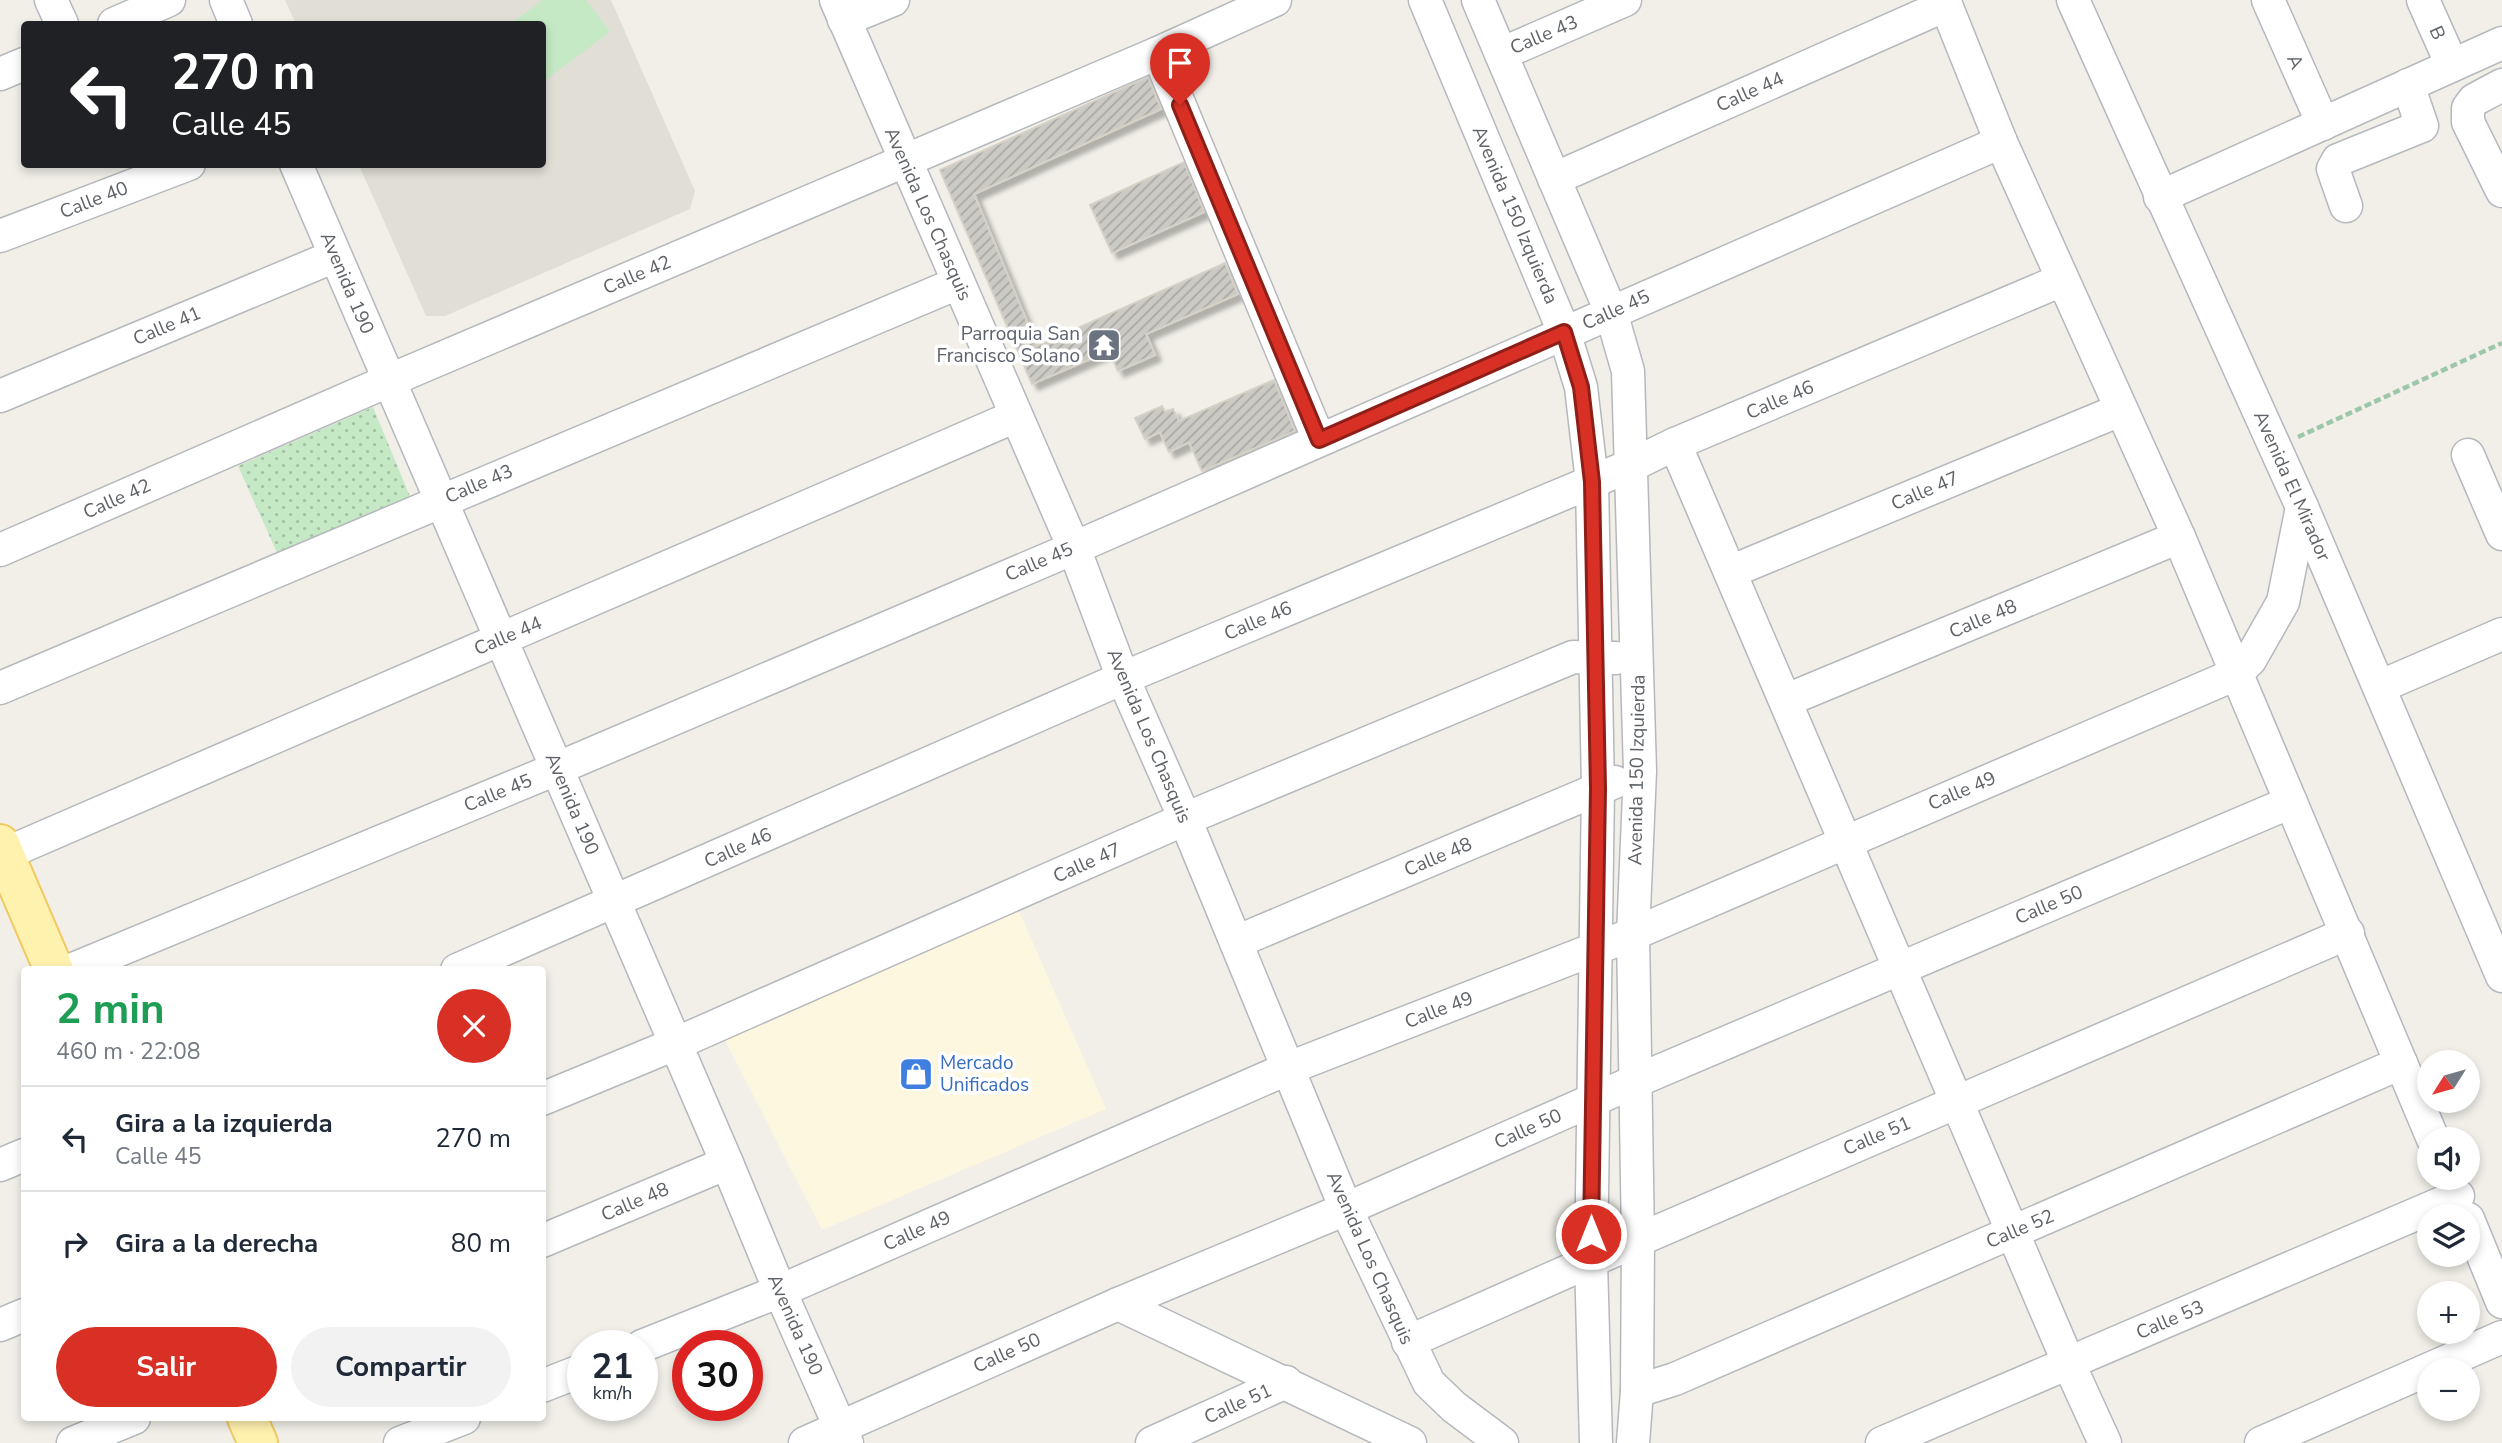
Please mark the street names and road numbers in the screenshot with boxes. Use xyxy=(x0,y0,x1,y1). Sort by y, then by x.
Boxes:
street label: Calle 43 xyxy=(1506,9,1582,61)
street label: B xyxy=(2423,22,2451,44)
street label: A xyxy=(2280,50,2310,74)
street label: Calle 44 xyxy=(1712,66,1788,118)
street label: Avenida 150 Izquierda xyxy=(1466,122,1564,308)
street label: Avenida Los Chasquis xyxy=(878,123,978,305)
street label: Calle 40 xyxy=(56,175,132,225)
street label: Avenida 190 xyxy=(314,228,380,338)
street label: Calle 42 xyxy=(599,249,675,301)
street label: Calle 45 xyxy=(1578,284,1654,336)
street label: Calle 41 xyxy=(129,300,205,352)
street label: Calle 46 xyxy=(1742,374,1818,426)
street label: Avenida El Mirador xyxy=(2247,407,2337,565)
street label: Calle 43 xyxy=(441,458,517,510)
street label: Calle 47 xyxy=(1887,465,1963,517)
street label: Calle 42 xyxy=(79,473,155,525)
street label: Calle 45 xyxy=(1001,536,1077,588)
street label: Calle 48 xyxy=(1945,593,2021,645)
street label: Calle 46 xyxy=(1220,595,1296,647)
street label: Calle 44 xyxy=(470,610,546,662)
street label: Avenida Los Chasquis xyxy=(1100,645,1198,827)
street label: Avenida 150 Izquierda xyxy=(1622,674,1652,866)
street label: Avenida 190 xyxy=(539,749,605,859)
street label: Calle 49 xyxy=(1924,765,2000,817)
street label: Calle 45 xyxy=(460,768,536,818)
street label: Calle 46 xyxy=(700,822,776,874)
street label: Calle 48 xyxy=(1400,831,1476,883)
street label: Calle 47 xyxy=(1049,837,1125,889)
street label: Calle 50 xyxy=(2011,879,2087,931)
street label: Calle 49 xyxy=(1401,985,1477,1035)
street label: Calle 50 xyxy=(1490,1103,1566,1155)
street label: Calle 51 xyxy=(1839,1110,1915,1162)
street label: Avenida Los Chasquis xyxy=(1320,1167,1420,1349)
street label: Calle 48 xyxy=(597,1176,673,1228)
street label: Calle 52 xyxy=(1982,1203,2058,1255)
street label: Calle 49 xyxy=(879,1205,955,1257)
street label: Avenida 190 xyxy=(761,1270,829,1380)
street label: Calle 53 xyxy=(2132,1294,2208,1346)
street label: Calle 50 xyxy=(969,1327,1045,1379)
street label: Calle 51 xyxy=(1200,1378,1276,1430)

